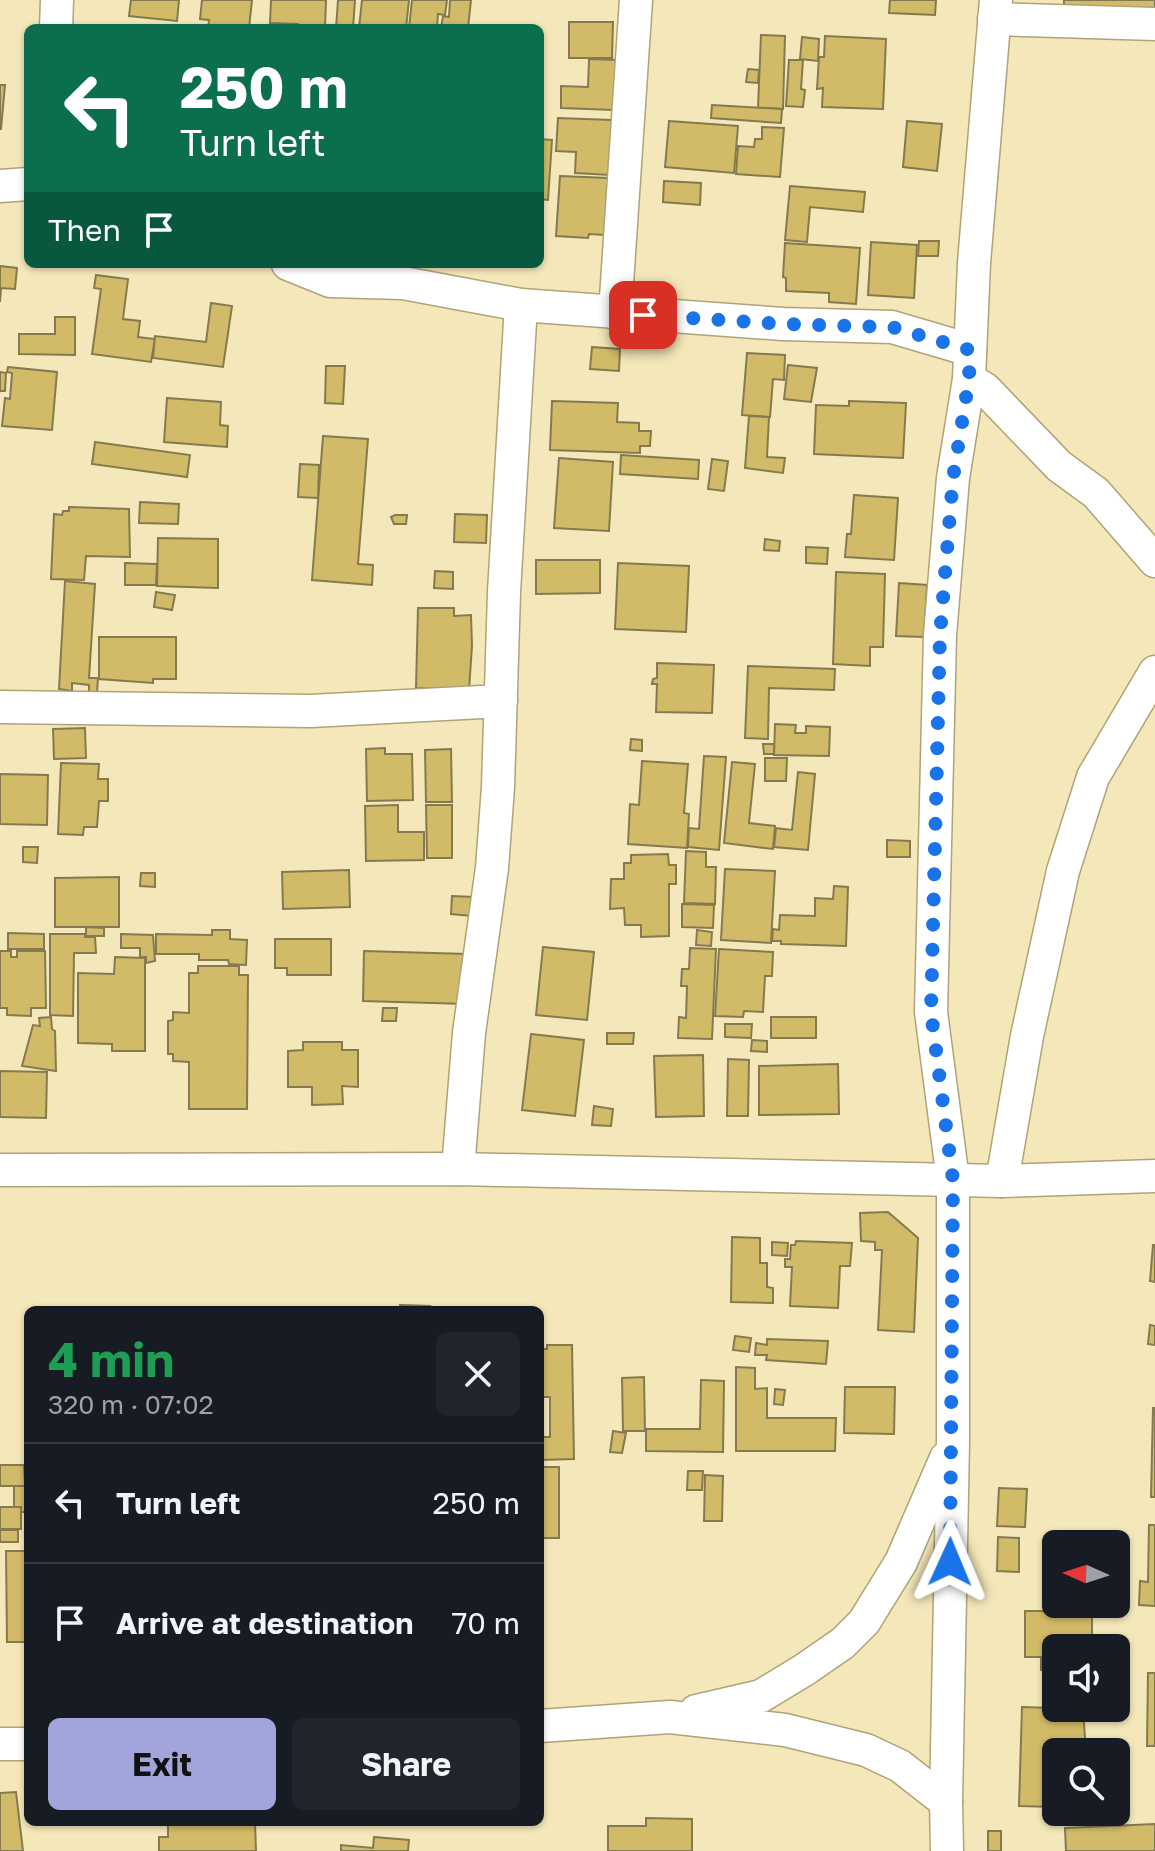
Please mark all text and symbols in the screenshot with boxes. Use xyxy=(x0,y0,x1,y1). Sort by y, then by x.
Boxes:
text: 250 m xyxy=(180,53,348,120)
icon: left xyxy=(48,56,152,160)
text: Turn left xyxy=(180,121,326,164)
icon: arrive xyxy=(137,208,181,252)
text: Then xyxy=(48,212,121,248)
pin xyxy=(609,281,677,349)
icon: arrive xyxy=(621,293,665,337)
text: 4 min xyxy=(48,1330,174,1388)
button: close xyxy=(436,1332,520,1416)
text: 320 m · 07:02 xyxy=(48,1389,214,1420)
icon: left xyxy=(48,1481,92,1525)
text: Turn left xyxy=(116,1485,241,1521)
text: 250 m xyxy=(433,1485,520,1521)
position arrow xyxy=(908,1520,992,1604)
north arrow xyxy=(1042,1530,1130,1618)
map controls xyxy=(1042,1530,1130,1826)
icon: arrive xyxy=(48,1601,92,1645)
text: Arrive at destination xyxy=(116,1605,413,1641)
text: 70 m xyxy=(451,1605,520,1641)
button: sound xyxy=(1042,1634,1130,1722)
button: Exit xyxy=(48,1718,276,1810)
button: Share xyxy=(292,1718,520,1810)
button: search xyxy=(1042,1738,1130,1826)

